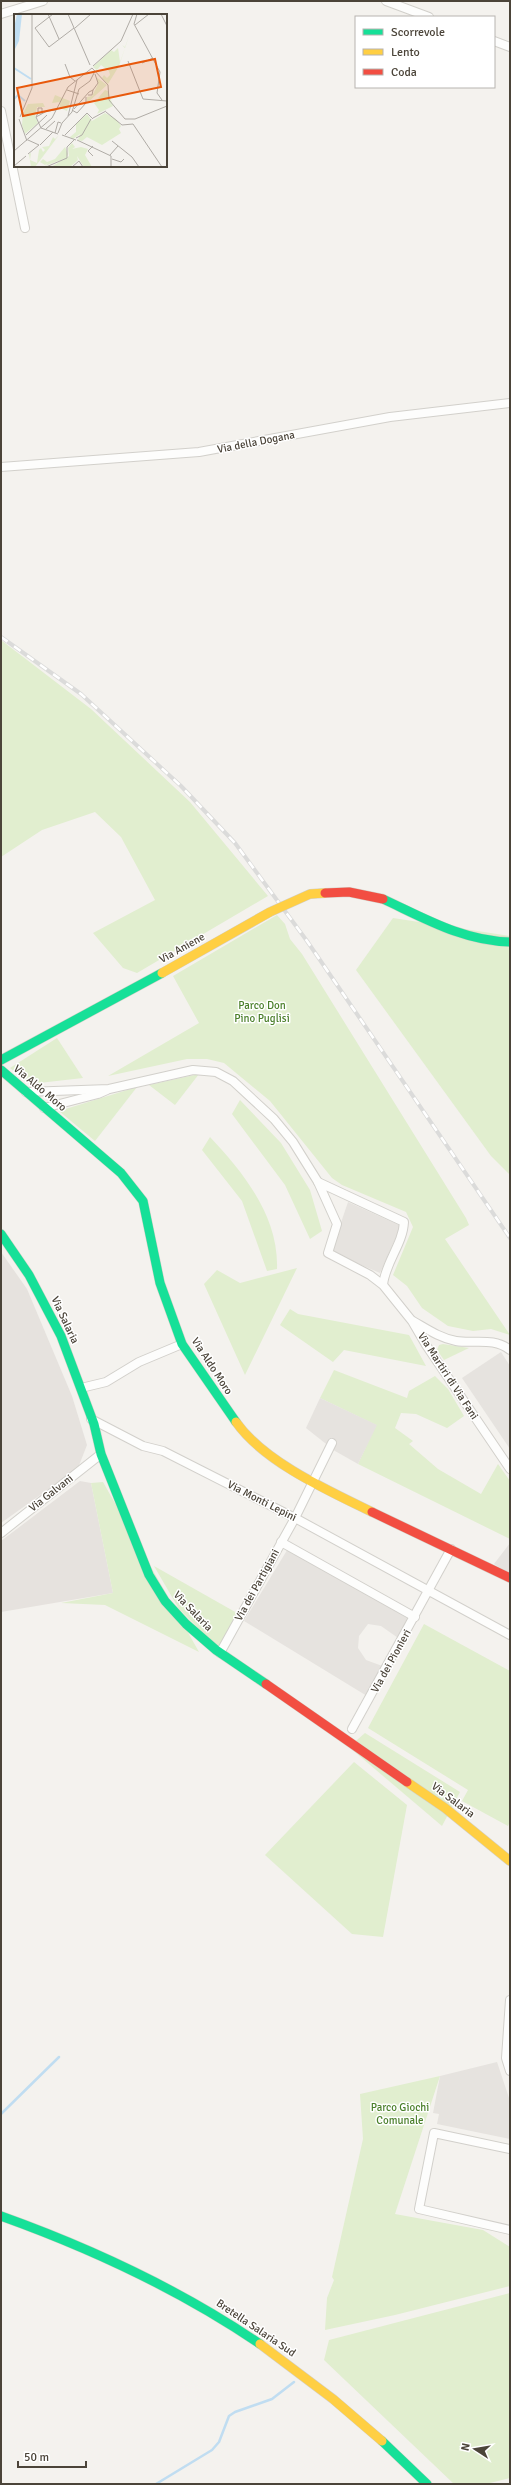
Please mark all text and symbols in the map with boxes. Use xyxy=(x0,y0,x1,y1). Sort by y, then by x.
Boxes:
inset map xyxy=(14,14,167,167)
legend xyxy=(355,16,495,88)
text: Scorrevole xyxy=(391,25,445,40)
text: Lento xyxy=(391,45,420,60)
text: Coda xyxy=(391,65,417,80)
street label: Via della Dogana xyxy=(216,428,296,456)
street label: Via Aniene xyxy=(157,930,207,966)
park label: Parco Don Pino Puglisi xyxy=(234,999,290,1025)
street label: Via Aldo Moro xyxy=(11,1062,69,1114)
street label: Via Salaria xyxy=(48,1294,82,1346)
street label: Via Martiri di Via Fani xyxy=(415,1330,481,1422)
street label: Via Aldo Moro xyxy=(189,1335,235,1397)
street label: Via Galvani xyxy=(26,1472,76,1514)
street label: Via Monti Lepini xyxy=(225,1478,299,1524)
street label: Via dei Partigiani xyxy=(232,1547,282,1623)
street label: Via Salaria xyxy=(171,1588,216,1634)
street label: Via dei Pionieri xyxy=(368,1627,414,1695)
street label: Via Salaria xyxy=(429,1780,477,1821)
park label: Parco Giochi Comunale xyxy=(371,2101,429,2127)
street label: Bretella Salaria Sud xyxy=(214,2297,298,2360)
north arrow xyxy=(455,2429,495,2469)
text: N xyxy=(459,2442,473,2452)
scale bar xyxy=(18,2443,86,2469)
text: 50 m xyxy=(24,2450,49,2465)

